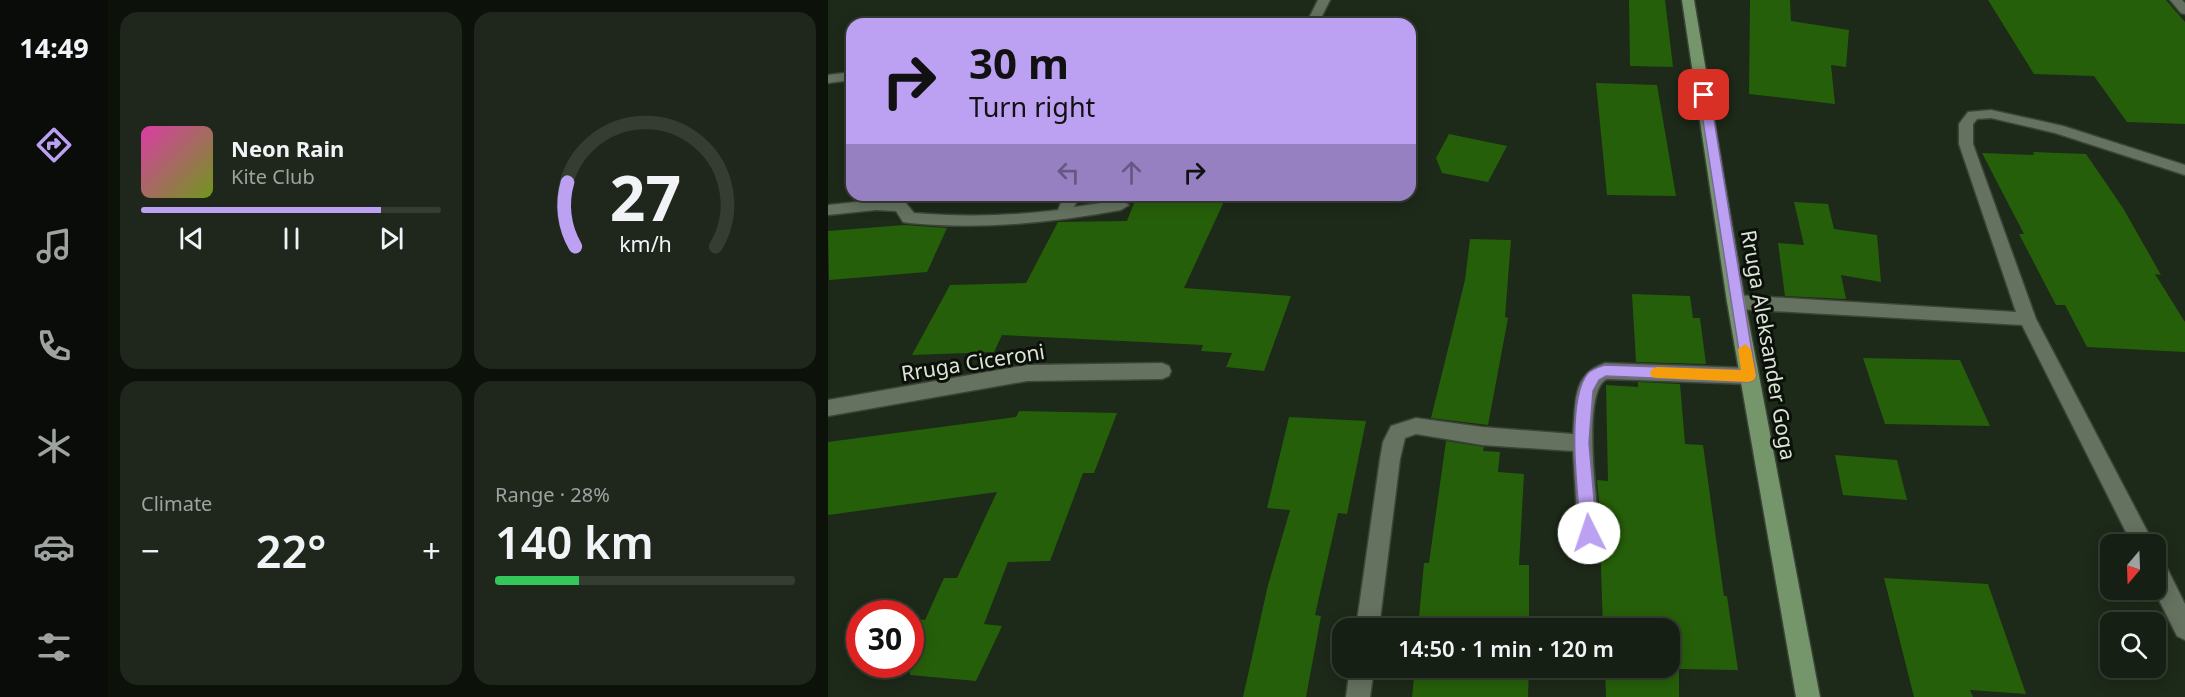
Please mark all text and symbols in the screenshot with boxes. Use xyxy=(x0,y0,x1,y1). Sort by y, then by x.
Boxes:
text: 14:49 xyxy=(19,29,89,66)
text: 30 m xyxy=(969,34,1069,91)
icon: right xyxy=(870,42,948,120)
pin xyxy=(1678,69,1729,120)
icon: arrive xyxy=(1687,78,1720,111)
text: Turn right xyxy=(969,88,1095,125)
icon: directions xyxy=(33,124,75,166)
text: Neon Rain xyxy=(231,133,344,163)
text: 27 xyxy=(609,155,681,240)
icon: left xyxy=(1052,156,1085,189)
icon: ahead xyxy=(1115,156,1148,189)
icon: right xyxy=(1178,156,1211,189)
text: Kite Club xyxy=(231,163,315,190)
icon: previous xyxy=(175,222,208,255)
icon: pause xyxy=(275,222,308,255)
icon: next xyxy=(375,222,408,255)
icon: music xyxy=(33,225,75,267)
street label: Rruga Aleksander Goga xyxy=(1735,228,1803,462)
text: km/h xyxy=(619,230,671,259)
icon: phone xyxy=(33,325,75,367)
street label: Rruga Ciceroni xyxy=(899,337,1047,387)
icon: climate xyxy=(33,425,75,467)
text: Range · 28% xyxy=(495,481,610,508)
text: Climate xyxy=(141,490,212,517)
position arrow xyxy=(1557,501,1621,565)
text: 140 km xyxy=(495,511,654,572)
text: 22° xyxy=(256,520,326,581)
icon: car xyxy=(33,526,75,568)
text: − xyxy=(141,528,160,573)
text: + xyxy=(422,528,441,573)
north arrow xyxy=(2100,534,2166,600)
map controls xyxy=(2100,534,2166,678)
speed limit sign: 30 xyxy=(846,600,924,678)
button: search xyxy=(2100,612,2166,678)
icon: filters xyxy=(33,626,75,668)
text: 14:50 · 1 min · 120 m xyxy=(1398,633,1614,663)

